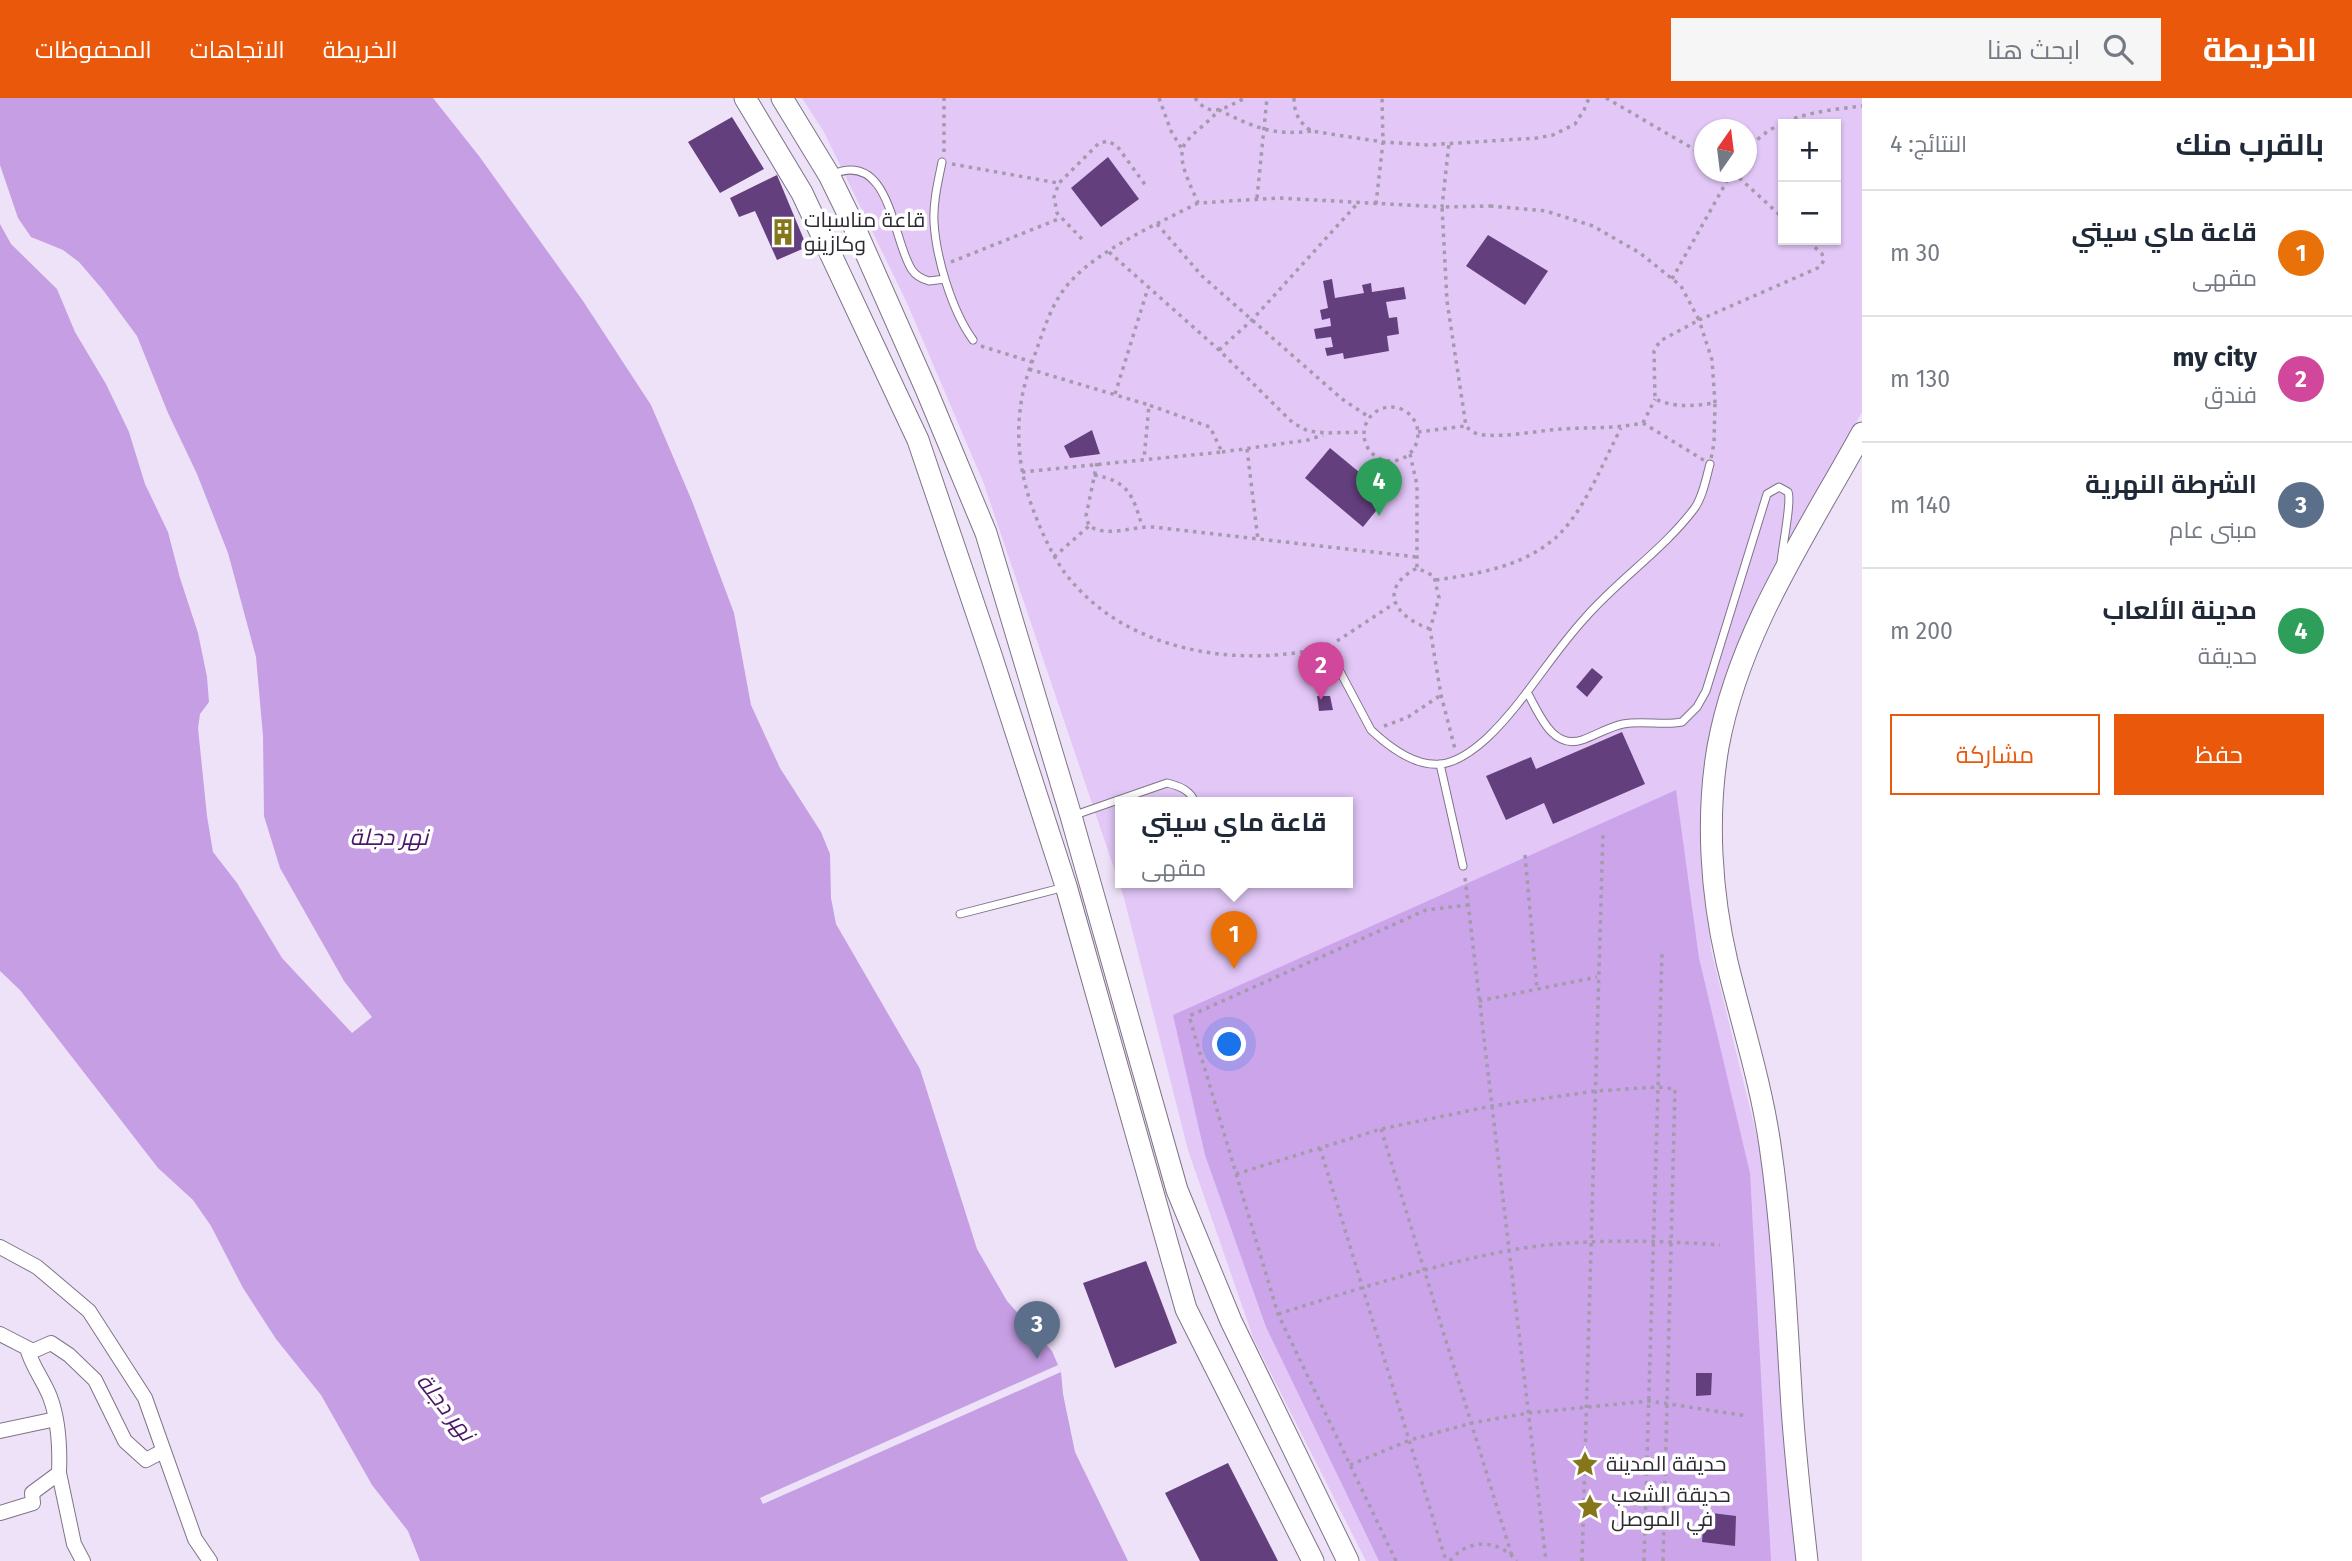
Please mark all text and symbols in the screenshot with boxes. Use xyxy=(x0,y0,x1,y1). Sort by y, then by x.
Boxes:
search box xyxy=(1671,18,2161,81)
icon: search xyxy=(2099,30,2137,68)
text: الخريطة xyxy=(2203,30,2317,70)
text: ابحث هنا xyxy=(1987,35,2081,66)
text: المحفوظات xyxy=(35,36,152,64)
text: الاتجاهات xyxy=(190,36,285,64)
text: الخريطة xyxy=(323,36,398,64)
north arrow xyxy=(1694,119,1757,182)
map controls xyxy=(1778,119,1841,245)
button: + xyxy=(1778,119,1841,182)
text: بالقرب منك xyxy=(2175,127,2324,163)
text: النتائج: 4 xyxy=(1890,130,1967,158)
button: − xyxy=(1778,182,1841,245)
place label: قاعة مناسبات وكازينو xyxy=(804,207,925,257)
building icon: قاعة مناسبات وكازينو xyxy=(768,217,798,247)
text: قاعة ماي سيتي xyxy=(2072,217,2257,248)
text: 30 m xyxy=(1890,239,1940,267)
text: 1 xyxy=(2296,239,2306,267)
text: مقهى xyxy=(2192,264,2257,292)
text: my city xyxy=(2172,342,2257,373)
text: 130 m xyxy=(1890,365,1950,393)
text: 2 xyxy=(2295,365,2307,393)
text: فندق xyxy=(2204,381,2257,409)
pin: 4 xyxy=(1356,458,1402,516)
text: الشرطة النهرية xyxy=(2085,469,2257,500)
text: 140 m xyxy=(1890,491,1951,519)
text: 3 xyxy=(2295,491,2307,519)
text: مبنى عام xyxy=(2169,516,2257,544)
text: مدينة الألعاب xyxy=(2103,595,2257,626)
text: 200 m xyxy=(1890,617,1953,645)
text: 4 xyxy=(2295,617,2308,645)
pin: 2 xyxy=(1298,642,1344,700)
text: حديقة xyxy=(2198,642,2257,670)
button: مشاركة xyxy=(1890,714,2100,795)
button: حفظ xyxy=(2114,714,2324,795)
popup xyxy=(1115,797,1353,888)
text: قاعة ماي سيتي xyxy=(1141,807,1327,838)
water label: نهر دجلة xyxy=(350,823,431,851)
text: مقهى xyxy=(1141,854,1206,882)
pin: 1 xyxy=(1211,911,1257,969)
your location xyxy=(1212,1027,1246,1061)
pin: 3 xyxy=(1014,1301,1060,1359)
water label: نهر دجلة xyxy=(411,1367,483,1449)
place icon: حديقة المدينة xyxy=(1570,1449,1600,1479)
place label: حديقة المدينة xyxy=(1606,1451,1726,1477)
place label: حديقة الشعب في الموصل xyxy=(1611,1482,1731,1535)
place icon: حديقة الشعب في الموصل xyxy=(1575,1492,1605,1522)

